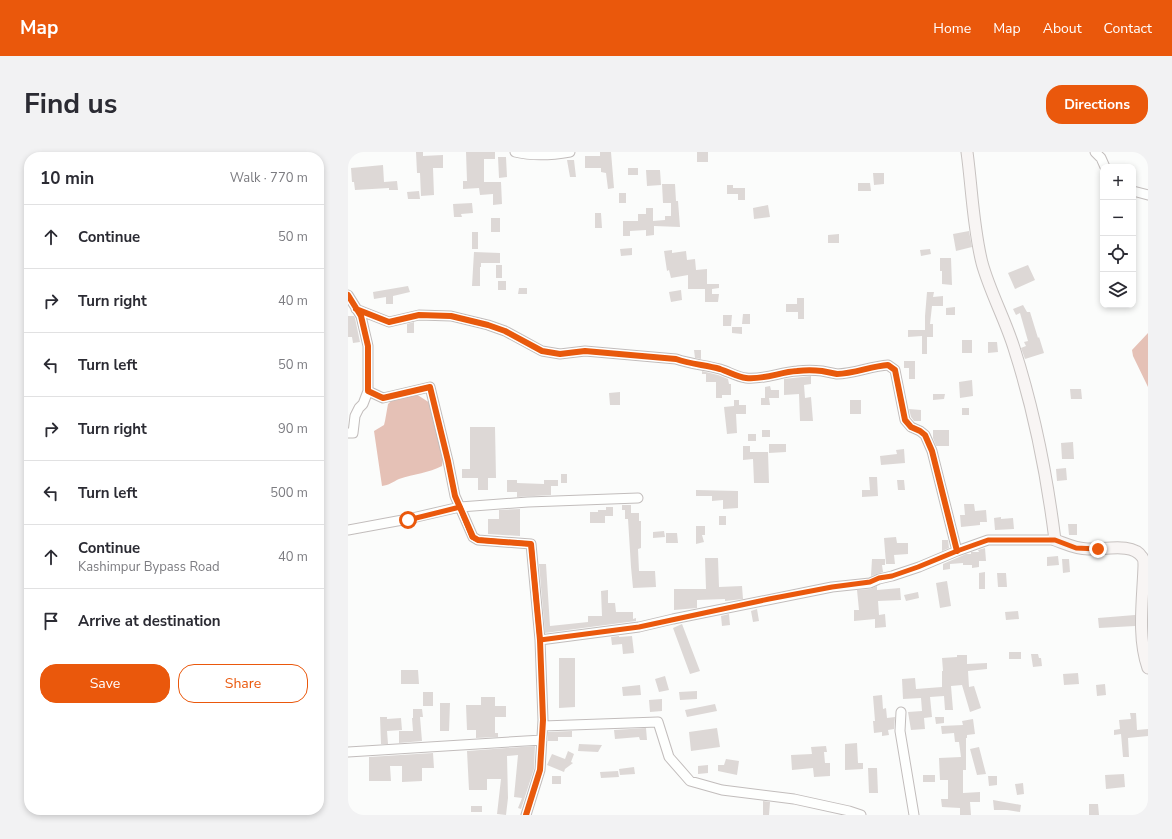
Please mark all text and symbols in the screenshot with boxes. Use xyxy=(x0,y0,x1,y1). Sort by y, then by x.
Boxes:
text: Map xyxy=(20,15,58,41)
text: Home xyxy=(933,19,971,38)
text: Map xyxy=(993,19,1021,38)
text: About xyxy=(1043,19,1082,38)
text: Contact xyxy=(1104,19,1152,38)
text: Find us xyxy=(24,85,118,123)
button: Directions xyxy=(1046,85,1148,124)
map controls xyxy=(1100,164,1136,308)
button: + xyxy=(1100,164,1136,200)
text: 10 min xyxy=(40,167,94,190)
text: Walk · 770 m xyxy=(230,169,308,187)
button: − xyxy=(1100,200,1136,236)
icon: ahead xyxy=(40,226,62,248)
text: Continue xyxy=(78,227,140,247)
text: 50 m xyxy=(278,228,308,246)
button: locate xyxy=(1100,236,1136,272)
button: layers xyxy=(1100,272,1136,308)
icon: right xyxy=(40,290,62,312)
text: Turn right xyxy=(78,291,147,311)
text: 40 m xyxy=(278,292,308,310)
icon: left xyxy=(40,354,62,376)
text: Turn left xyxy=(78,355,137,375)
text: 50 m xyxy=(278,356,308,374)
icon: right xyxy=(40,418,62,440)
text: Turn right xyxy=(78,419,147,439)
text: 90 m xyxy=(278,420,308,438)
icon: left xyxy=(40,482,62,504)
text: Turn left xyxy=(78,483,137,503)
text: 500 m xyxy=(270,484,308,502)
route start xyxy=(399,511,417,529)
text: Continue xyxy=(78,538,140,558)
route end xyxy=(1089,540,1107,558)
icon: ahead xyxy=(40,546,62,568)
text: 40 m xyxy=(278,548,308,566)
text: Kashimpur Bypass Road xyxy=(78,558,220,576)
icon: arrive xyxy=(40,610,62,632)
text: Arrive at destination xyxy=(78,611,221,631)
button: Save xyxy=(40,664,170,703)
button: Share xyxy=(178,664,308,703)

